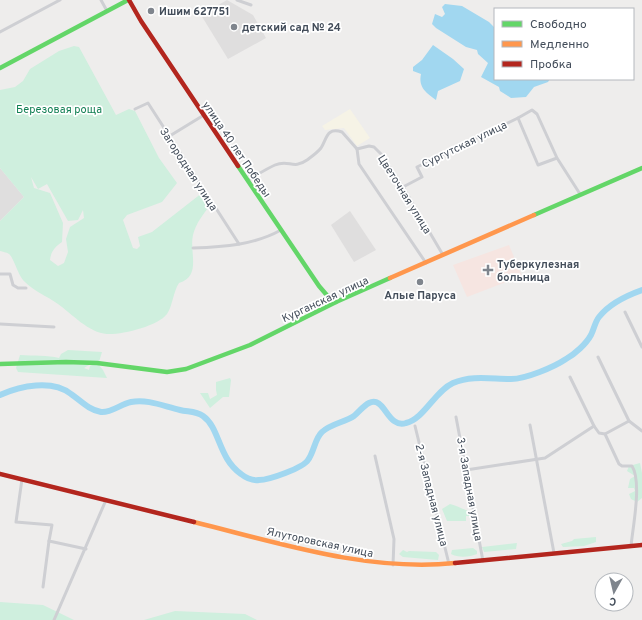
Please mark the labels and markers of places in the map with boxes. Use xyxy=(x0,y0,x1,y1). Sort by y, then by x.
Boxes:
place label: Ишим 627751 xyxy=(159,5,230,19)
marker: Ишим 627751 xyxy=(146,6,156,16)
place label: детский сад № 24 xyxy=(242,21,341,35)
marker: детский сад № 24 xyxy=(229,22,239,32)
place label: Туберкулезная больница xyxy=(497,258,579,285)
marker: Туберкулезная больница xyxy=(482,264,494,276)
marker: Алые Паруса xyxy=(415,277,425,287)
place label: Алые Паруса xyxy=(384,289,456,303)

